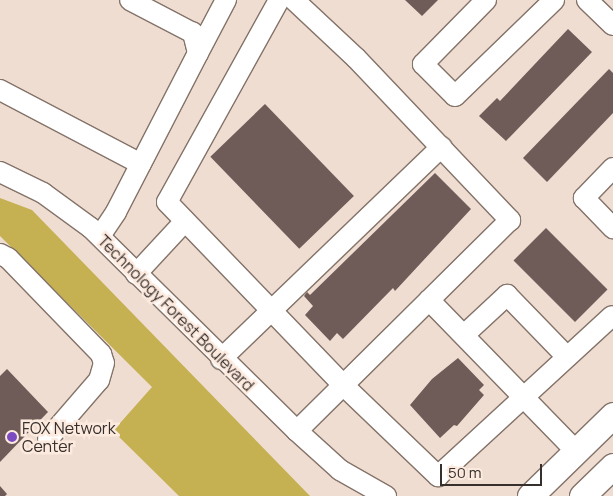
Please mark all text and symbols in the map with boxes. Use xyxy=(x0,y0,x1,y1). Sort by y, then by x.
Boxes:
street label: Technology Forest Boulevard xyxy=(94,231,258,395)
place label: FOX Network Center xyxy=(22,418,116,456)
marker: FOX Network Center xyxy=(6,431,18,443)
scale bar xyxy=(443,454,546,486)
text: 50 m xyxy=(448,462,482,483)

